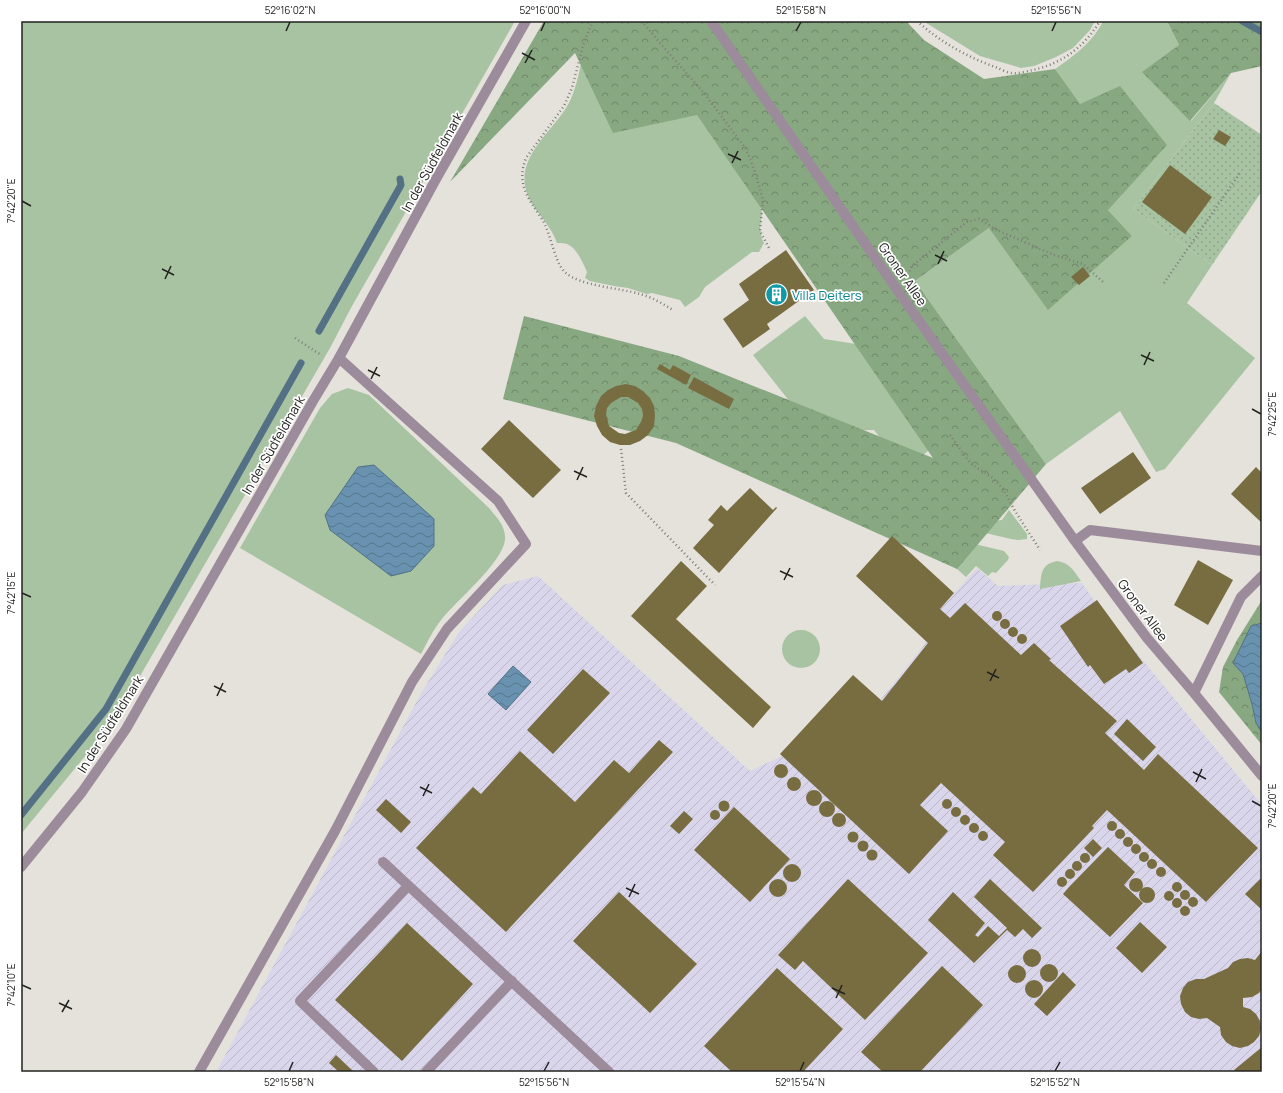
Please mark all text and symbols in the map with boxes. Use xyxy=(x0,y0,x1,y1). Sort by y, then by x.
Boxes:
text: 52°16'02"N xyxy=(265,3,315,17)
text: 52°16'00"N xyxy=(520,3,571,17)
text: 52°15'58"N xyxy=(776,3,826,17)
text: 52°15'56"N xyxy=(1031,3,1081,17)
street label: In der Südfeldmark xyxy=(397,108,467,215)
text: 7°42'20"E xyxy=(4,178,18,223)
street label: Groner Allee xyxy=(875,239,932,310)
building icon: Villa Deiters xyxy=(764,282,790,308)
place label: Villa Deiters xyxy=(792,286,862,304)
street label: In der Südfeldmark xyxy=(237,392,309,498)
text: 7°42'25"E xyxy=(1265,392,1279,436)
text: 7°42'15"E xyxy=(4,571,18,614)
street label: Groner Allee xyxy=(1114,575,1173,645)
street label: In der Südfeldmark xyxy=(73,672,147,776)
text: 7°42'20"E xyxy=(1265,783,1279,828)
text: 7°42'10"E xyxy=(4,963,18,1006)
text: 52°15'58"N xyxy=(264,1075,314,1089)
text: 52°15'56"N xyxy=(519,1075,569,1089)
text: 52°15'54"N xyxy=(775,1075,825,1089)
text: 52°15'52"N xyxy=(1030,1075,1080,1089)

